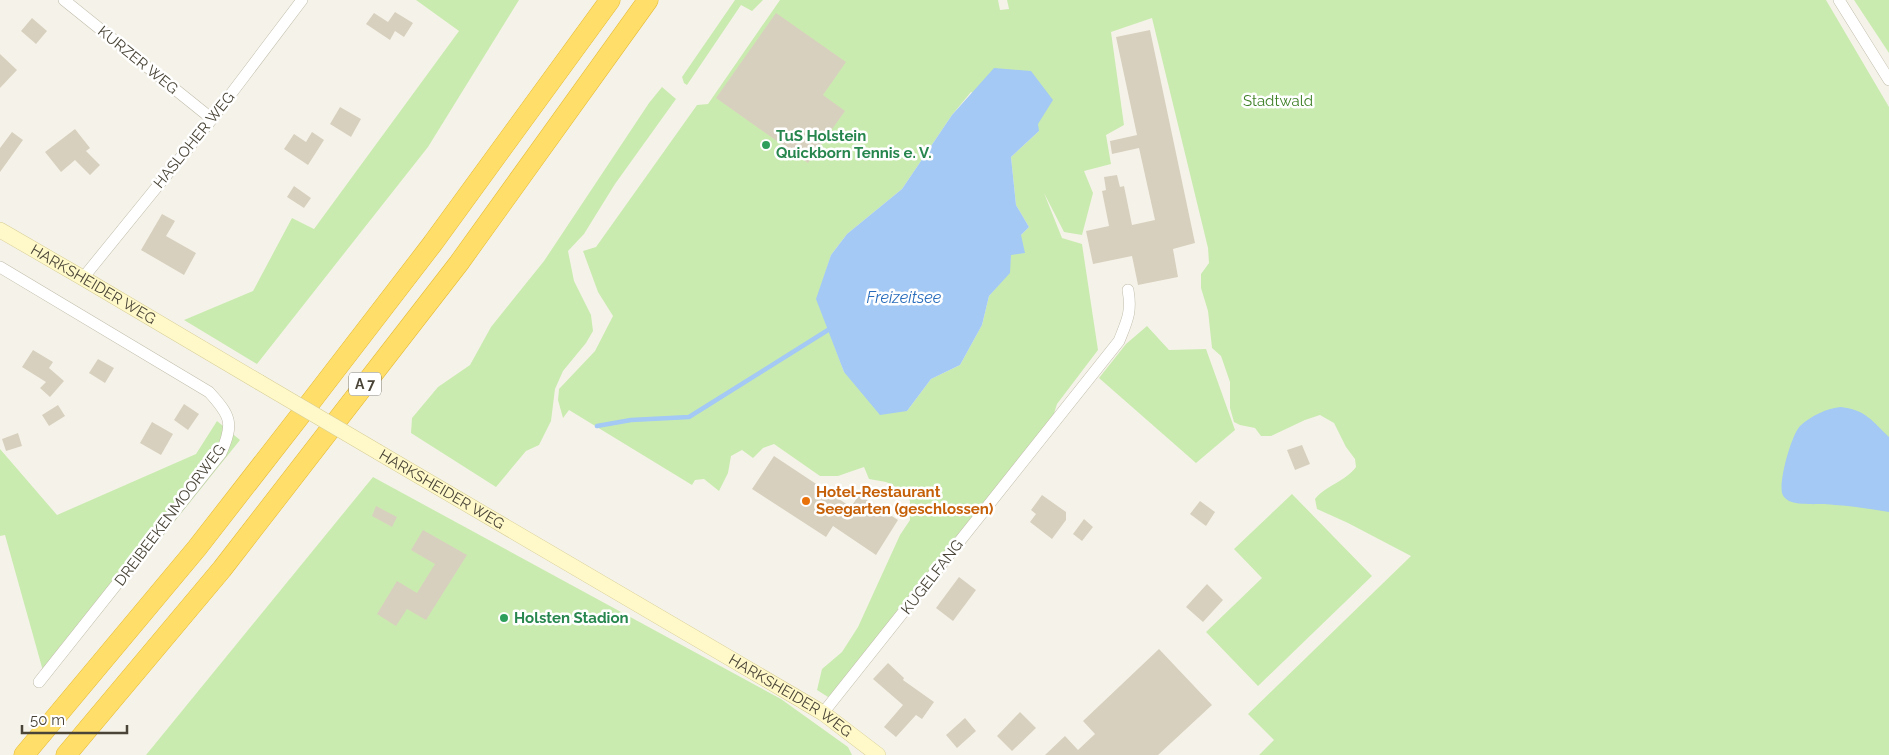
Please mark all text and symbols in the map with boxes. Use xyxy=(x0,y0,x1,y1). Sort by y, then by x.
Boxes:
street label: KURZER WEG xyxy=(94,22,182,98)
street label: HASLOHER WEG xyxy=(150,88,238,192)
park label: Stadtwald xyxy=(1243,92,1313,110)
place label: TuS Holstein Quickborn Tennis e. V. xyxy=(776,127,932,162)
marker: TuS Holstein Quickborn Tennis e. V. xyxy=(760,139,772,151)
street label: HARKSHEIDER WEG xyxy=(27,241,159,328)
water label: Freizeitsee xyxy=(867,288,942,307)
road number: A 7 xyxy=(349,372,381,396)
street label: DREIBEEKENMOORWEG xyxy=(111,441,229,589)
street label: HARKSHEIDER WEG xyxy=(376,446,508,533)
place label: Hotel-Restaurant Seegarten (geschlossen) xyxy=(816,483,994,518)
marker: Hotel-Restaurant Seegarten (geschlossen) xyxy=(800,495,812,507)
street label: KUGELFANG xyxy=(897,536,967,618)
place label: Holsten Stadion xyxy=(514,609,629,627)
marker: Holsten Stadion xyxy=(498,612,510,624)
street label: HARKSHEIDER WEG xyxy=(725,651,856,741)
scale bar xyxy=(22,702,128,734)
text: 50 m xyxy=(30,711,65,729)

